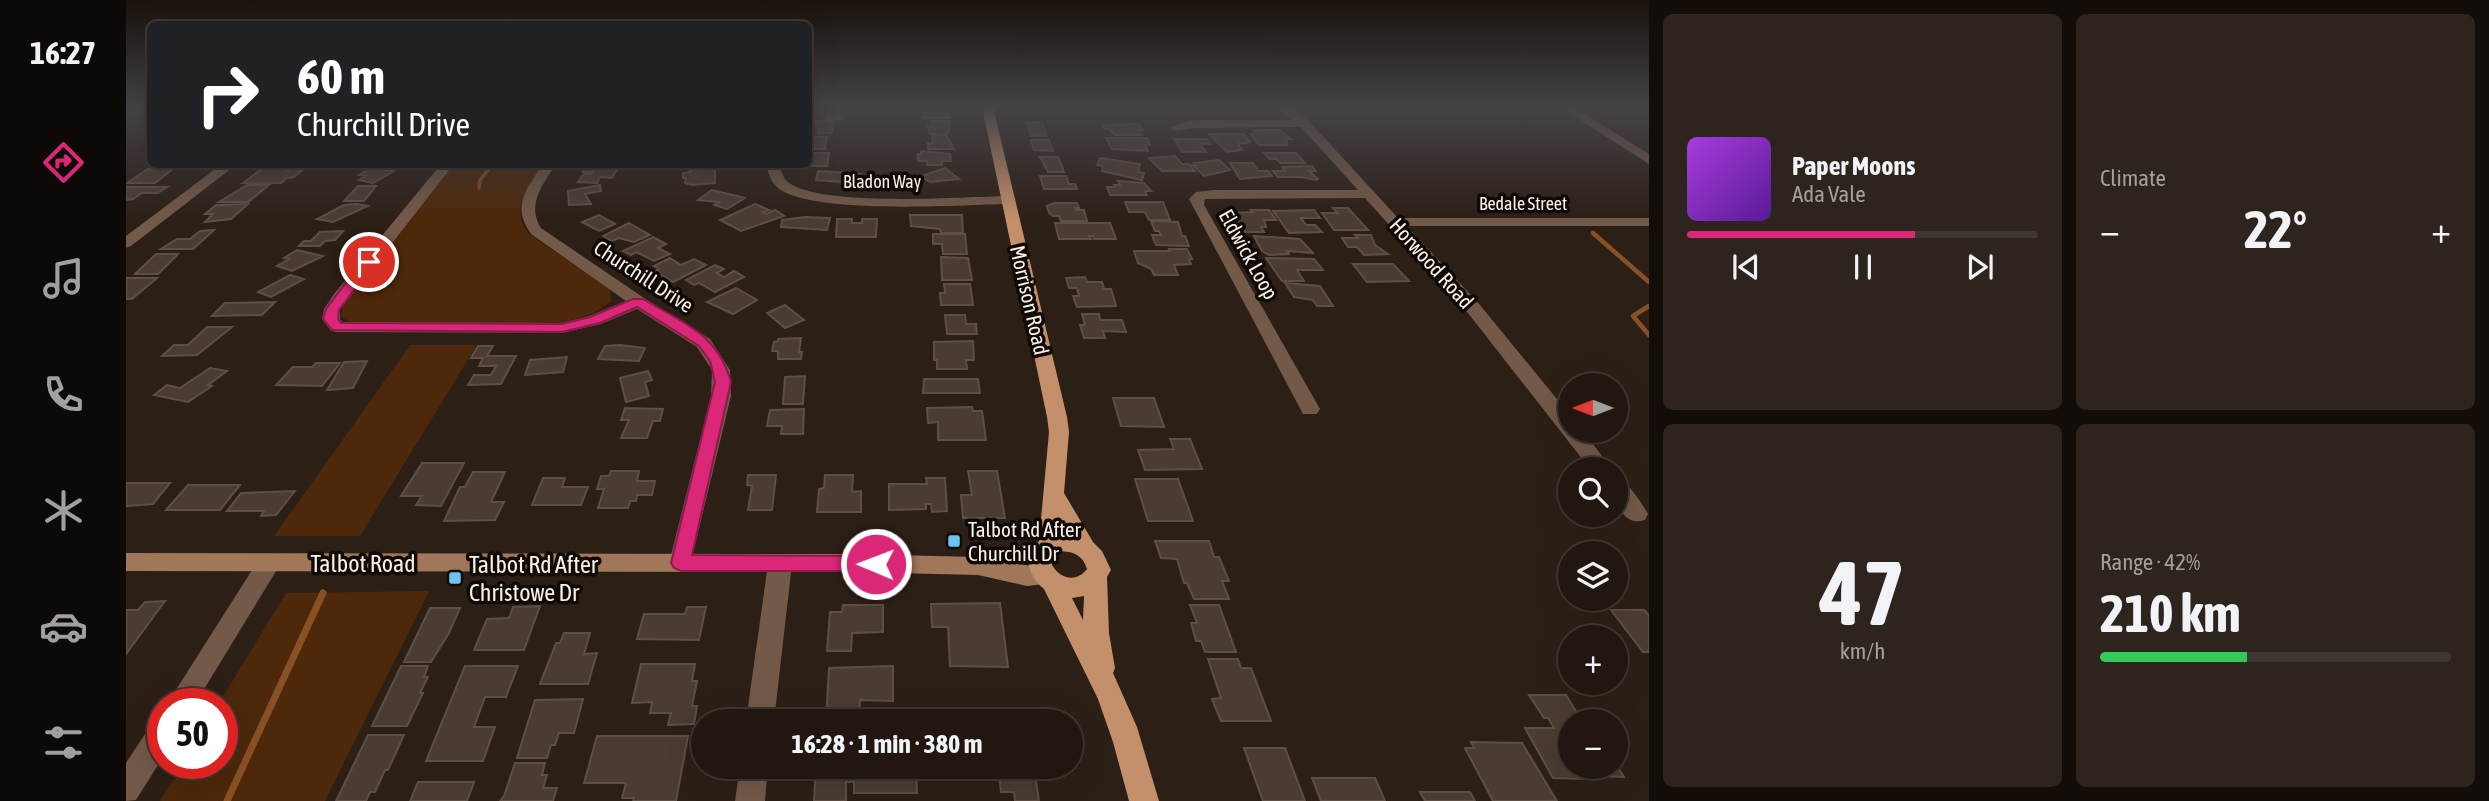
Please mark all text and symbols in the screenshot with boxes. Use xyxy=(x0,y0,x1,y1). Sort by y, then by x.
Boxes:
text: 16:27 xyxy=(30,34,96,71)
text: 60 m xyxy=(297,48,385,104)
icon: right xyxy=(182,49,273,140)
text: Churchill Drive xyxy=(297,106,470,143)
icon: directions xyxy=(39,138,88,187)
text: Paper Moons xyxy=(1792,151,1915,181)
text: Climate xyxy=(2100,165,2166,191)
street label: Bladon Way xyxy=(843,171,921,192)
text: Ada Vale xyxy=(1792,181,1866,207)
street label: Bedale Street xyxy=(1479,193,1567,214)
text: 22° xyxy=(2244,199,2307,259)
street label: Eldwick Loop xyxy=(1214,205,1284,303)
text: − xyxy=(2100,208,2120,251)
text: + xyxy=(2431,208,2451,251)
street label: Horwood Road xyxy=(1385,213,1479,313)
pin xyxy=(339,232,399,292)
street label: Churchill Drive xyxy=(590,235,698,317)
icon: arrive xyxy=(350,243,388,281)
street label: Morrison Road xyxy=(1006,243,1054,357)
icon: previous xyxy=(1727,248,1765,286)
icon: pause xyxy=(1844,248,1882,286)
icon: next xyxy=(1961,248,1999,286)
icon: music xyxy=(39,254,88,303)
icon: phone xyxy=(39,370,88,419)
north arrow xyxy=(1558,373,1628,443)
map controls xyxy=(1558,373,1628,779)
button: search xyxy=(1558,457,1628,527)
icon: climate xyxy=(39,486,88,535)
place label: Talbot Rd After Churchill Dr xyxy=(968,517,1082,565)
position arrow xyxy=(839,527,913,601)
marker: Talbot Rd After Churchill Dr xyxy=(946,533,962,549)
text: 47 xyxy=(1820,540,1905,644)
button: layers xyxy=(1558,541,1628,611)
text: Range · 42% xyxy=(2100,549,2200,575)
street label: Talbot Road xyxy=(310,550,416,577)
place label: Talbot Rd After Christowe Dr xyxy=(469,551,599,606)
marker: Talbot Rd After Christowe Dr xyxy=(447,570,463,586)
text: 210 km xyxy=(2100,583,2241,643)
icon: car xyxy=(39,602,88,651)
button: + xyxy=(1558,625,1628,695)
text: km/h xyxy=(1840,638,1885,664)
speed limit sign: 50 xyxy=(147,688,238,779)
button: − xyxy=(1558,709,1628,779)
icon: filters xyxy=(39,718,88,767)
text: 16:28 · 1 min · 380 m xyxy=(792,729,982,759)

